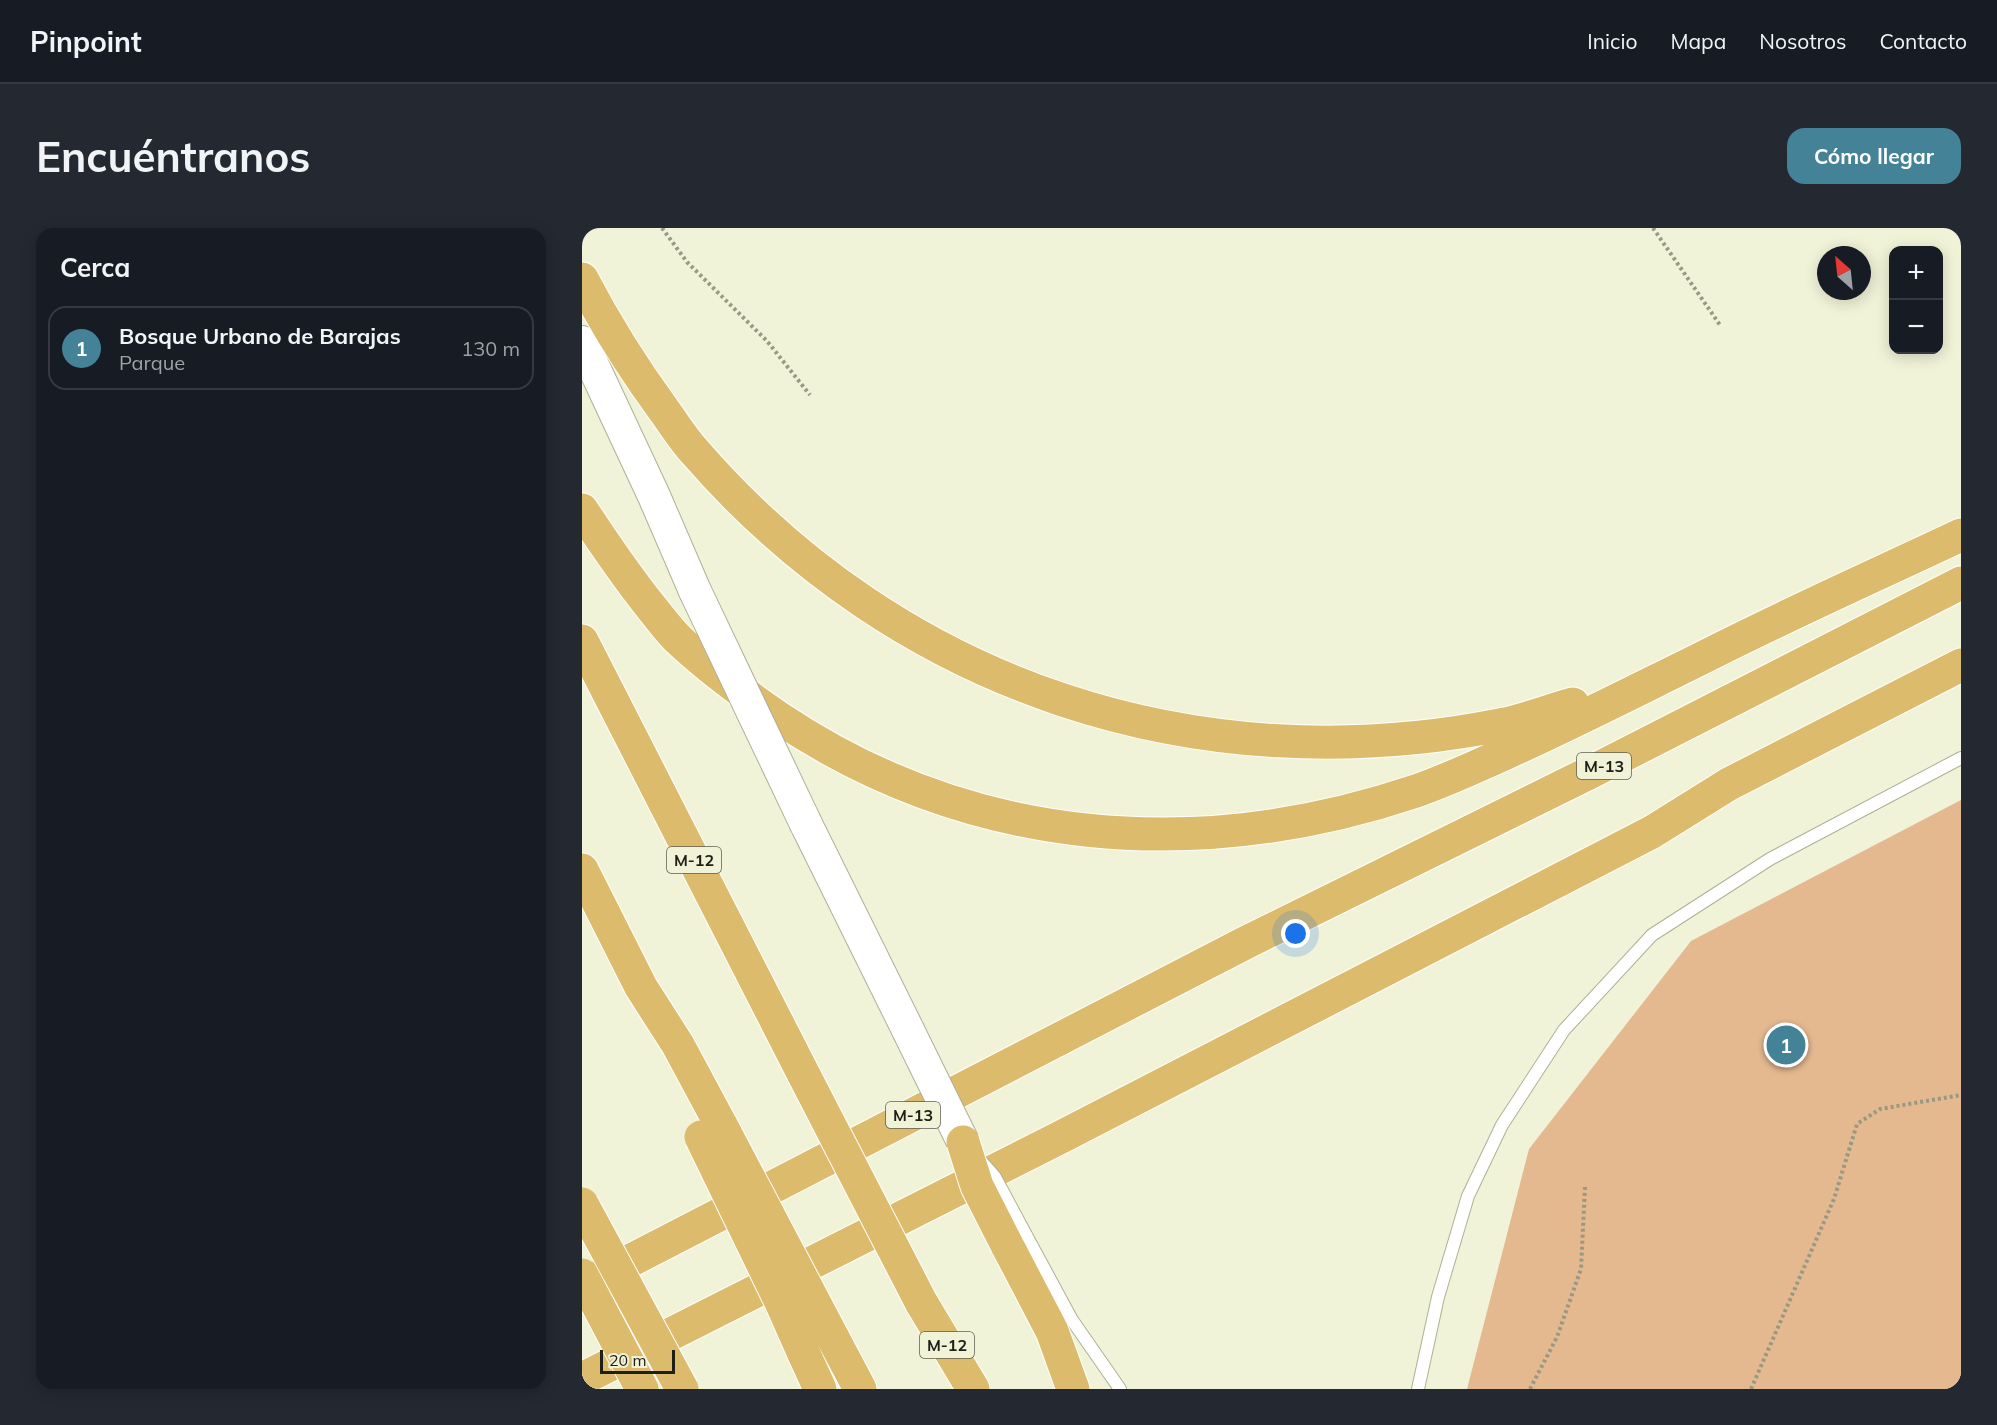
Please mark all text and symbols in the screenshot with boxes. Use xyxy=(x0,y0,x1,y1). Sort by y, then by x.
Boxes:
text: Pinpoint xyxy=(30,24,142,59)
text: Inicio xyxy=(1587,28,1637,54)
text: Mapa xyxy=(1670,28,1726,54)
text: Nosotros xyxy=(1759,28,1846,54)
text: Contacto xyxy=(1879,28,1967,54)
button: Cómo llegar xyxy=(1787,128,1961,184)
text: Encuéntranos xyxy=(36,130,310,183)
north arrow xyxy=(1817,246,1871,300)
map controls xyxy=(1889,246,1943,354)
button: + xyxy=(1889,246,1943,300)
text: Cerca xyxy=(60,251,130,284)
button: − xyxy=(1889,300,1943,354)
text: Bosque Urbano de Barajas xyxy=(119,322,401,350)
text: 1 xyxy=(76,336,88,361)
text: 130 m xyxy=(461,336,520,361)
text: Parque xyxy=(119,350,185,375)
road number: M-13 xyxy=(1577,753,1631,779)
road number: M-12 xyxy=(667,847,721,873)
your location xyxy=(1281,919,1310,948)
pin: 1 xyxy=(1766,1022,1806,1068)
road number: M-13 xyxy=(886,1102,940,1128)
road number: M-12 xyxy=(920,1332,974,1358)
scale bar xyxy=(600,1347,675,1374)
text: 20 m xyxy=(609,1350,646,1370)

